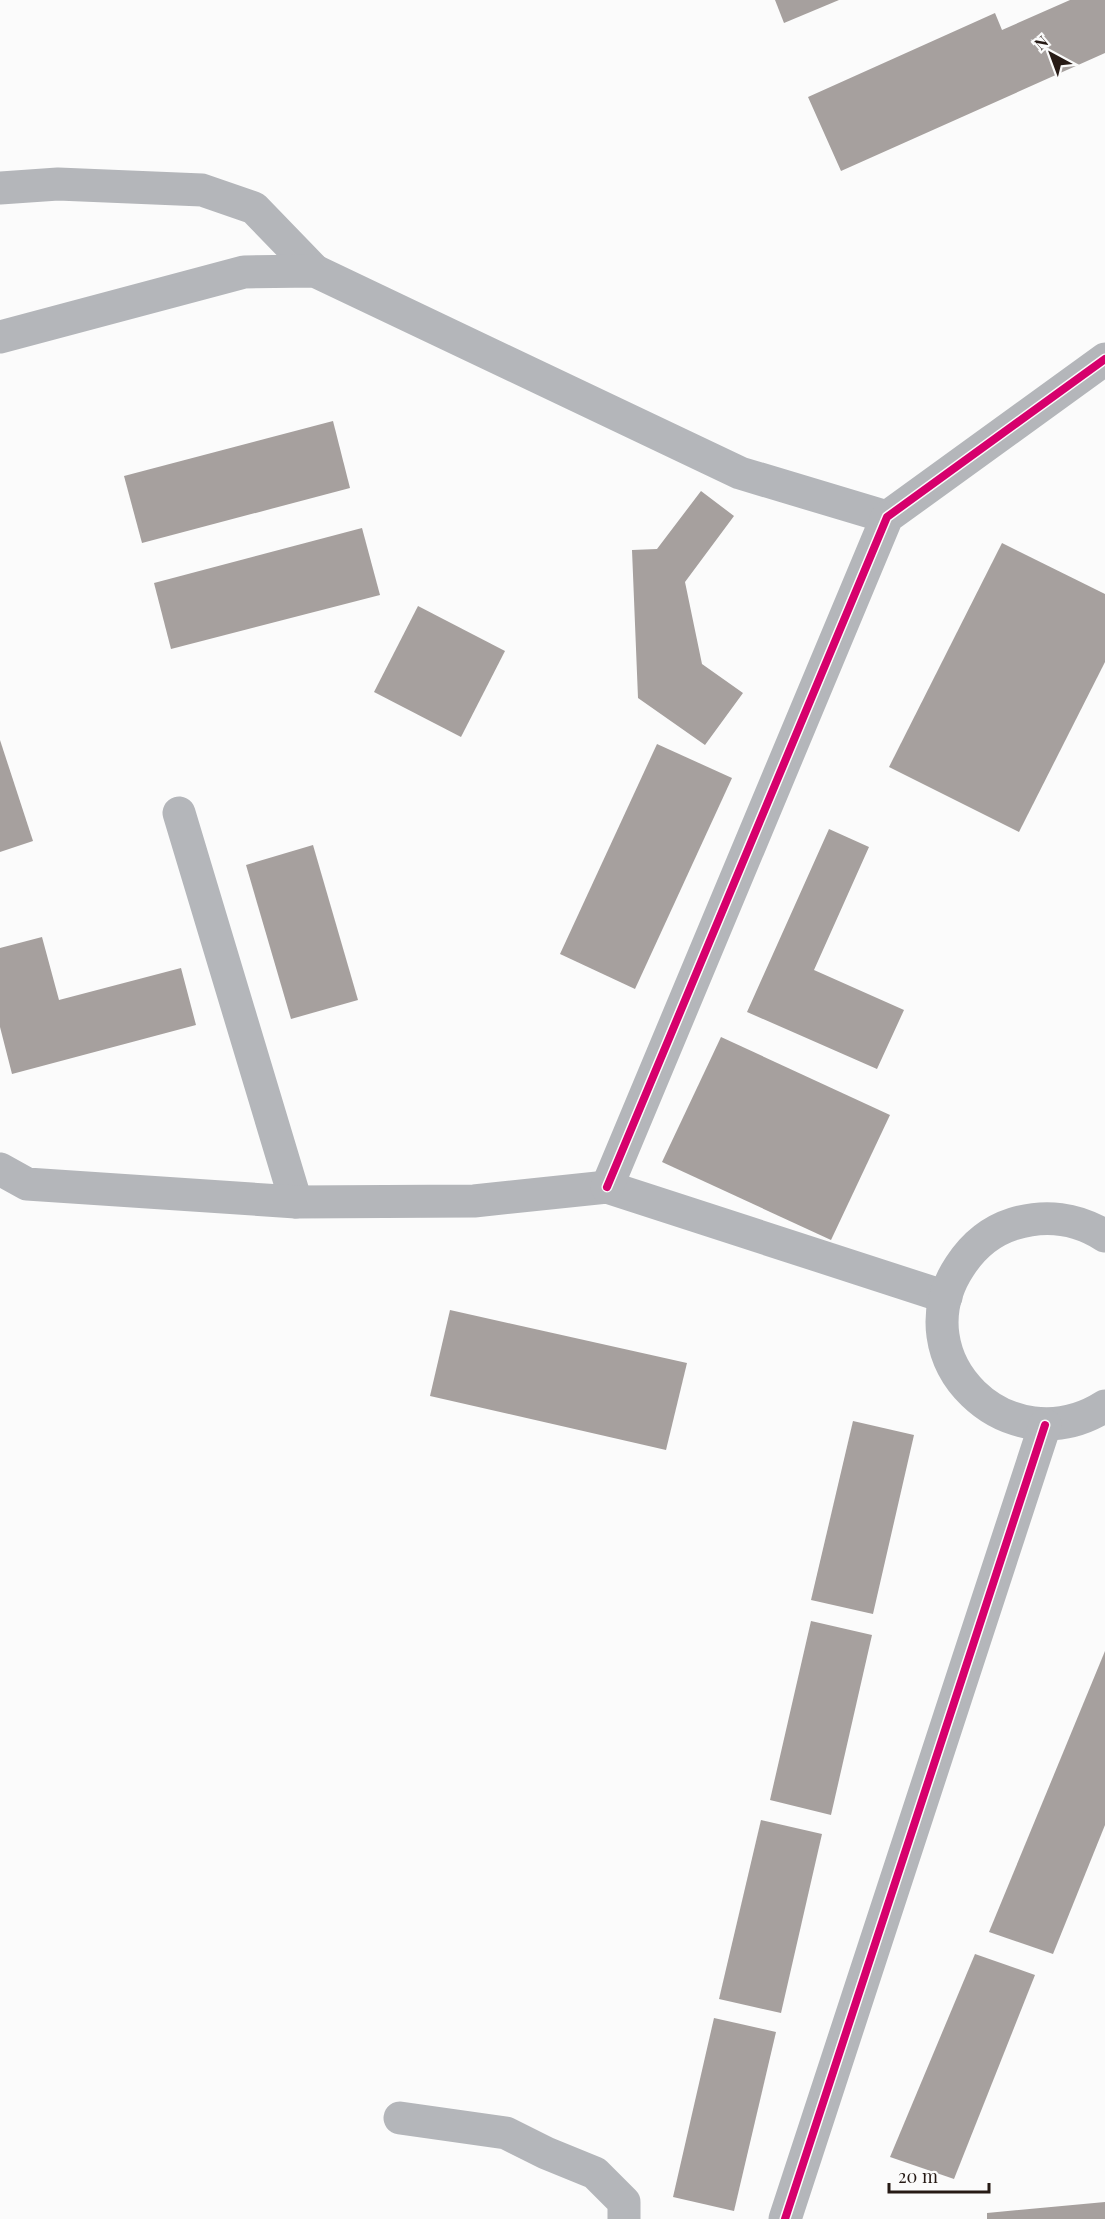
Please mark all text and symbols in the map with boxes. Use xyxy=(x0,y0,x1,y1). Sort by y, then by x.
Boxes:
north arrow xyxy=(1021,24,1081,84)
text: N xyxy=(1030,30,1052,54)
scale bar xyxy=(889,2156,990,2194)
text: 20 m xyxy=(898,2164,938,2188)

